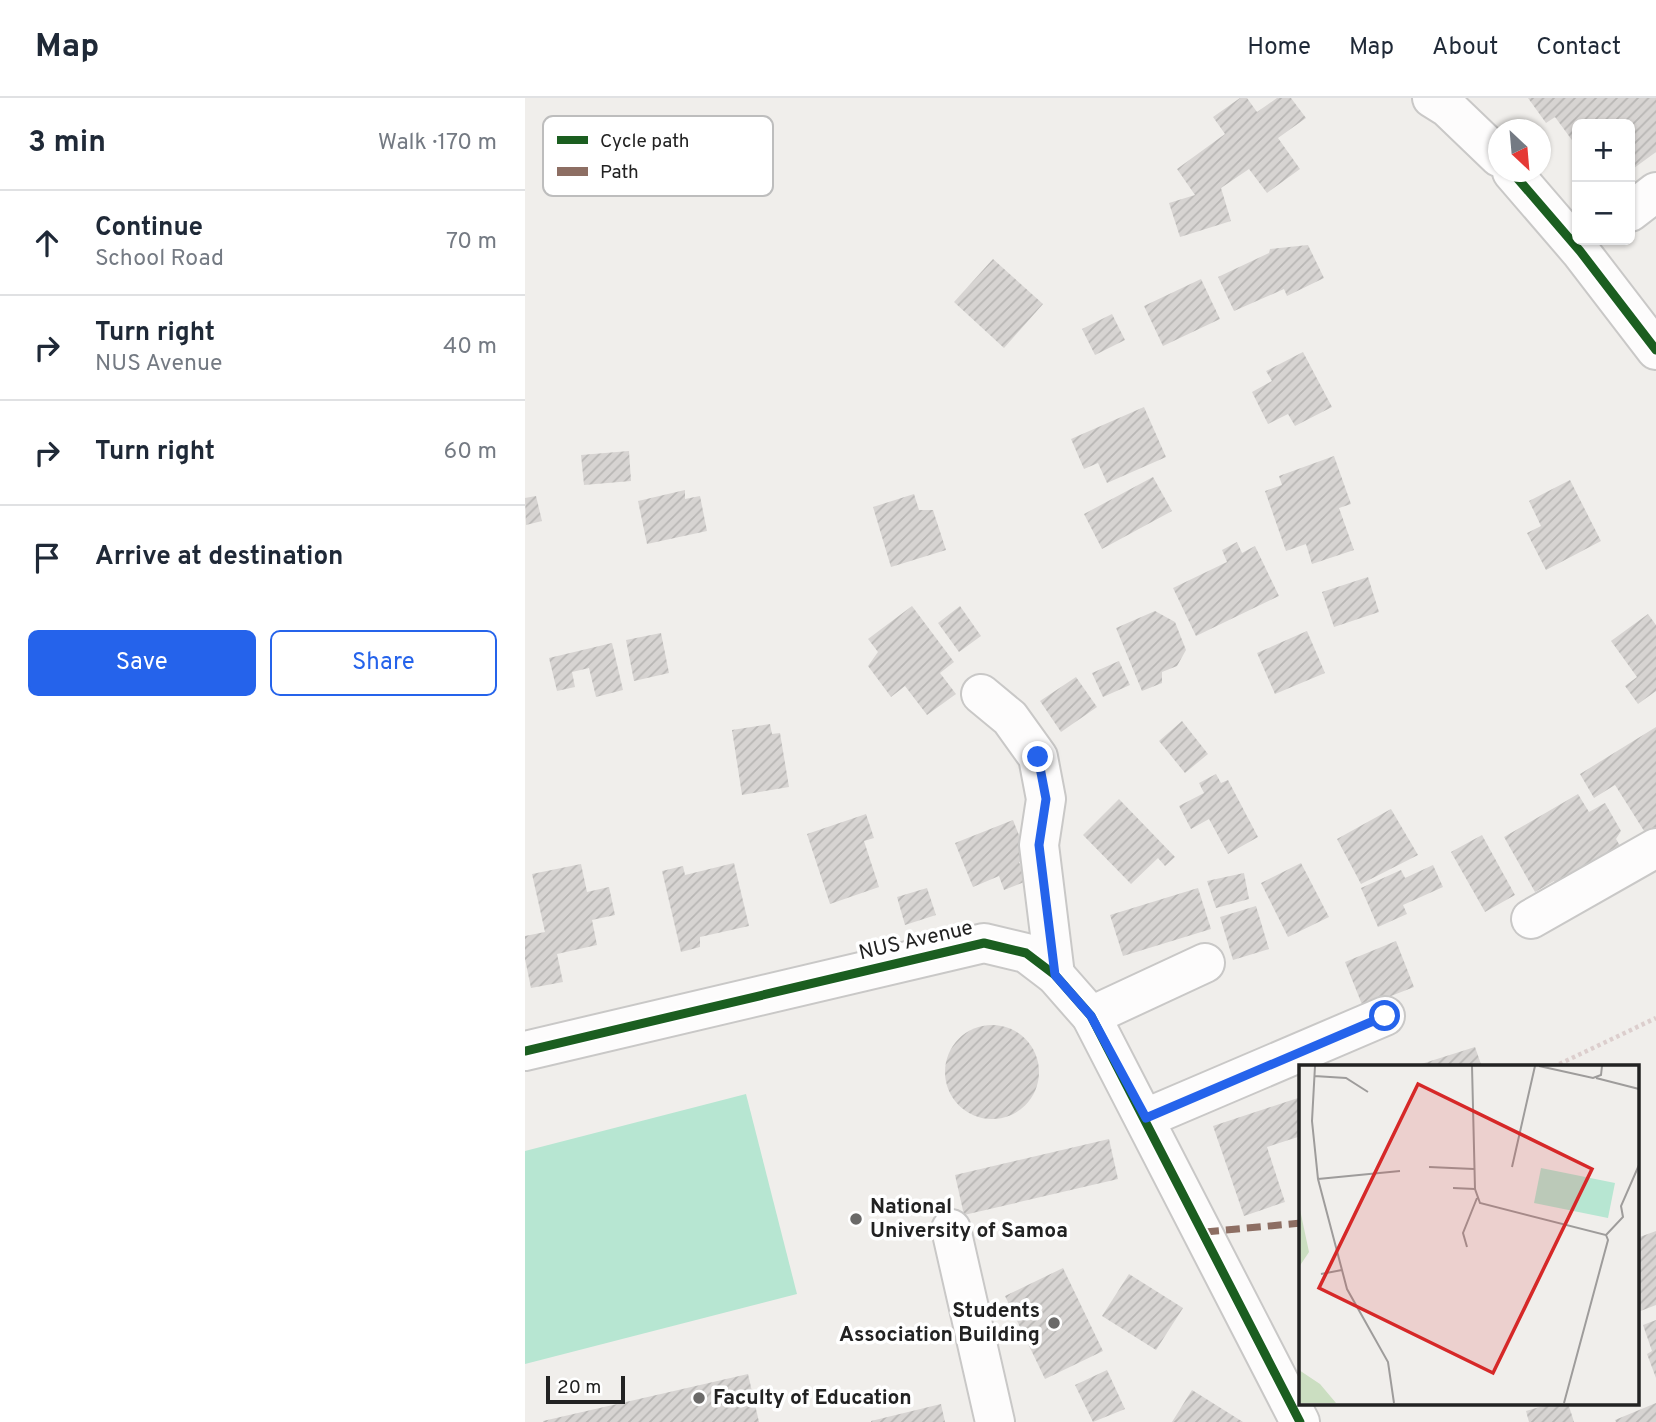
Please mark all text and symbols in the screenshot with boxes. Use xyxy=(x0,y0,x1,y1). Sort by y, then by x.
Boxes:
text: Map xyxy=(35,27,99,69)
text: Home xyxy=(1247,33,1311,63)
text: Map xyxy=(1349,33,1394,63)
text: About xyxy=(1432,33,1498,63)
text: Contact xyxy=(1536,33,1621,63)
legend xyxy=(543,116,773,196)
north arrow xyxy=(1488,119,1551,182)
map controls xyxy=(1572,119,1635,245)
button: + xyxy=(1572,119,1635,182)
text: 3 min xyxy=(28,125,106,162)
text: Walk · 170 m xyxy=(378,129,497,158)
text: Cycle path xyxy=(600,130,689,154)
text: Path xyxy=(600,161,639,185)
button: − xyxy=(1572,182,1635,245)
text: Continue xyxy=(95,212,203,245)
icon: ahead xyxy=(28,224,66,262)
text: 70 m xyxy=(446,228,497,257)
text: School Road xyxy=(95,245,224,274)
text: Turn right xyxy=(95,317,215,350)
icon: right xyxy=(28,329,66,367)
text: 40 m xyxy=(443,333,497,362)
text: NUS Avenue xyxy=(95,350,222,379)
icon: right xyxy=(28,434,66,472)
text: Turn right xyxy=(95,436,215,469)
text: 60 m xyxy=(444,438,497,467)
icon: arrive xyxy=(28,539,66,577)
text: Arrive at destination xyxy=(95,541,343,574)
button: Save xyxy=(28,630,256,696)
button: Share xyxy=(270,630,497,696)
route end xyxy=(1022,741,1053,772)
street label: NUS Avenue xyxy=(856,915,976,967)
route start xyxy=(1369,1000,1400,1031)
inset map xyxy=(1299,1065,1639,1404)
place label: National University of Samoa xyxy=(870,1194,1068,1245)
marker: National University of Samoa xyxy=(848,1211,864,1227)
place label: Students Association Building xyxy=(839,1298,1040,1349)
marker: Students Association Building xyxy=(1046,1315,1062,1331)
scale bar xyxy=(546,1373,625,1405)
text: 20 m xyxy=(557,1376,601,1400)
place label: Faculty of Education xyxy=(713,1385,912,1412)
marker: Faculty of Education xyxy=(691,1390,707,1406)

